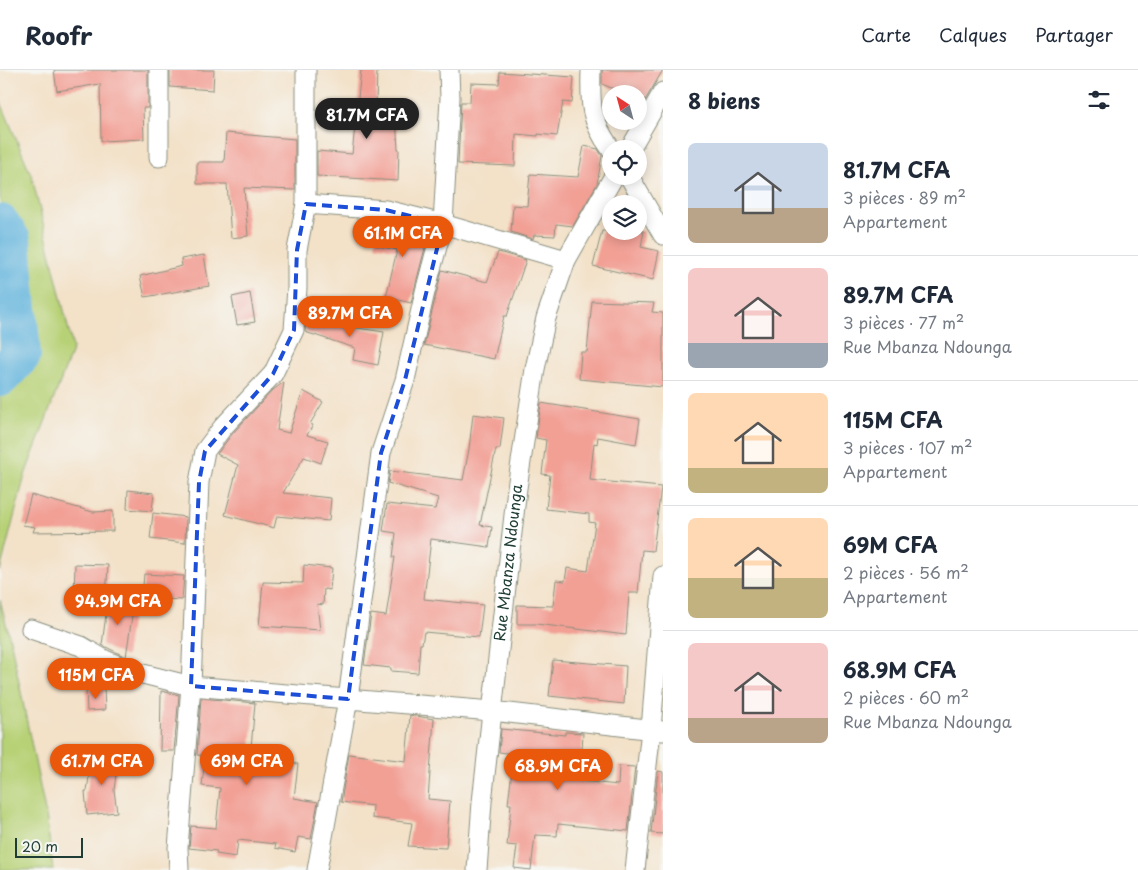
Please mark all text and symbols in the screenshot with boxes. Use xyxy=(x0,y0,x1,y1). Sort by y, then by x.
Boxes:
text: Roofr xyxy=(25,17,92,53)
text: Carte xyxy=(861,21,911,48)
text: Calques xyxy=(939,21,1007,48)
text: Partager xyxy=(1035,21,1113,48)
text: 8 biens xyxy=(688,84,760,116)
north arrow xyxy=(602,85,648,130)
map controls xyxy=(602,85,647,240)
icon: filters xyxy=(1085,86,1113,114)
pin: 81.7M CFA xyxy=(310,98,424,140)
text: 81.7M CFA xyxy=(326,102,408,126)
button: locate xyxy=(602,140,647,185)
text: 81.7M CFA xyxy=(843,153,951,185)
icon: home xyxy=(728,163,788,223)
text: 3 pièces · 89 m² xyxy=(843,185,966,209)
button: layers xyxy=(602,195,647,240)
text: Appartement xyxy=(843,209,947,233)
pin: 61.1M CFA xyxy=(346,216,460,258)
text: 61.1M CFA xyxy=(364,220,442,244)
text: 89.7M CFA xyxy=(843,278,954,310)
icon: home xyxy=(728,288,788,348)
pin: 89.7M CFA xyxy=(293,296,407,338)
text: 89.7M CFA xyxy=(308,300,392,324)
text: 3 pièces · 77 m² xyxy=(843,310,964,334)
text: Rue Mbanza Ndounga xyxy=(843,334,1012,358)
text: 115M CFA xyxy=(843,403,943,435)
icon: home xyxy=(728,413,788,473)
text: 3 pièces · 107 m² xyxy=(843,435,973,459)
text: Appartement xyxy=(843,459,947,483)
street label: Rue Mbanza Ndounga xyxy=(487,482,527,642)
text: 69M CFA xyxy=(843,528,938,560)
icon: home xyxy=(728,538,788,598)
text: 2 pièces · 56 m² xyxy=(843,560,969,584)
pin: 94.9M CFA xyxy=(61,584,175,626)
text: Appartement xyxy=(843,584,947,608)
text: 94.9M CFA xyxy=(75,588,161,612)
text: 68.9M CFA xyxy=(843,653,957,685)
pin: 115M CFA xyxy=(44,658,148,700)
text: 115M CFA xyxy=(58,662,134,686)
icon: home xyxy=(728,663,788,723)
text: 2 pièces · 60 m² xyxy=(843,685,969,709)
text: Rue Mbanza Ndounga xyxy=(843,709,1012,733)
pin: 61.7M CFA xyxy=(45,744,159,786)
pin: 69M CFA xyxy=(201,744,293,786)
text: 61.7M CFA xyxy=(61,748,143,772)
text: 69M CFA xyxy=(211,748,283,772)
pin: 68.9M CFA xyxy=(501,748,615,791)
text: 68.9M CFA xyxy=(515,753,601,777)
scale bar xyxy=(15,835,82,858)
text: 20 m xyxy=(22,836,58,857)

